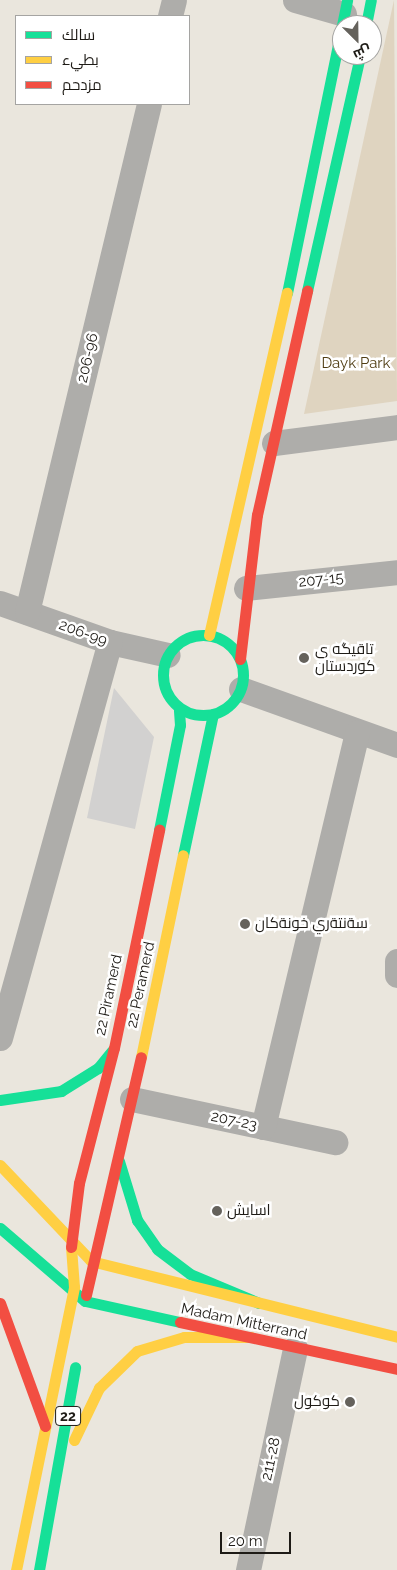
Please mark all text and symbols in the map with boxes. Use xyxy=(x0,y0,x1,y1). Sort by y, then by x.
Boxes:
legend xyxy=(15,15,190,105)
north arrow xyxy=(332,15,382,65)
text: سالك xyxy=(62,26,95,44)
text: ش xyxy=(351,42,374,64)
text: بطيء xyxy=(62,51,99,69)
text: مزدحم xyxy=(62,76,102,94)
street label: 206-96 xyxy=(74,332,102,384)
park label: Dayk Park xyxy=(321,355,391,373)
street label: 207-15 xyxy=(298,569,344,591)
street label: 206-99 xyxy=(56,616,110,650)
place label: تاقيگه ى كوردستان xyxy=(315,640,375,675)
marker: تاقيگه ى كوردستان xyxy=(297,651,311,665)
place label: سةنتةري خونةكان xyxy=(255,915,368,933)
marker: سةنتةري خونةكان xyxy=(239,918,251,930)
street label: 22 Peramerd xyxy=(123,940,159,1030)
street label: 22 Piramerd xyxy=(92,953,126,1037)
street label: 207-23 xyxy=(209,1107,259,1135)
place label: اسايش xyxy=(227,1202,271,1220)
marker: اسايش xyxy=(211,1205,223,1217)
street label: Madam Mitterrand xyxy=(179,1300,309,1344)
place label: کوکول xyxy=(294,1393,340,1411)
marker: کوکول xyxy=(344,1396,356,1408)
road number: 22 xyxy=(54,1404,82,1428)
street label: 211-28 xyxy=(258,1436,284,1482)
scale bar xyxy=(222,1522,293,1554)
text: 20 m xyxy=(228,1532,263,1550)

